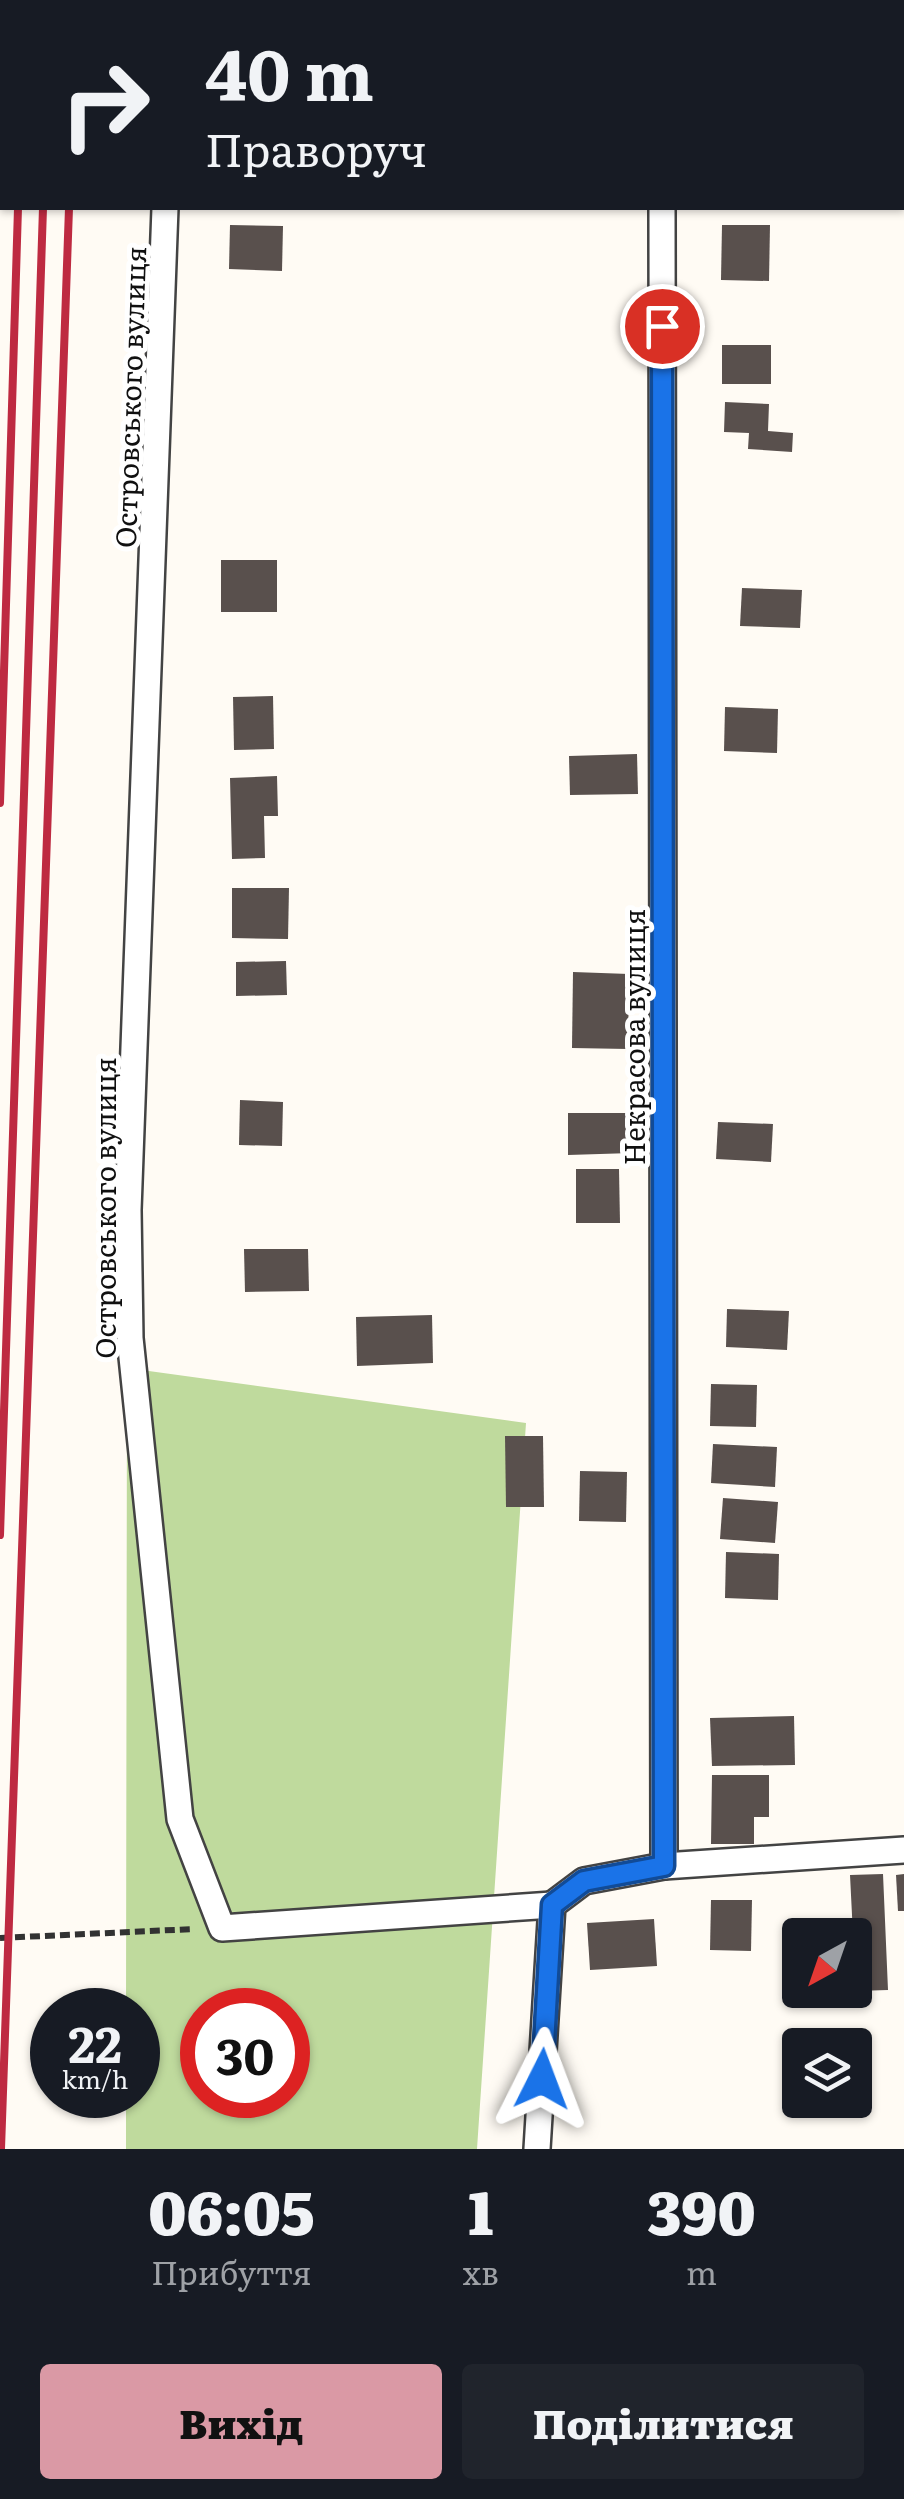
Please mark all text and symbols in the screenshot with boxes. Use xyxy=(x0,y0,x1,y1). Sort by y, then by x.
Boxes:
text: 40 m xyxy=(205,19,374,123)
icon: right xyxy=(40,40,170,170)
text: Праворуч xyxy=(205,114,427,181)
street label: Островського вулиця xyxy=(103,246,155,548)
pin xyxy=(620,284,705,369)
icon: arrive xyxy=(635,299,690,354)
street label: Некрасова вулиця xyxy=(612,909,654,1165)
street label: Островського вулиця xyxy=(83,1057,125,1359)
north arrow xyxy=(782,1918,872,2008)
map controls xyxy=(782,1918,872,2118)
speed limit sign: 30 xyxy=(180,1988,310,2118)
text: 22 xyxy=(68,2004,122,2078)
position arrow xyxy=(490,2027,594,2131)
button: layers xyxy=(782,2028,872,2118)
text: km/h xyxy=(62,2060,128,2097)
text: 06:05 xyxy=(148,2164,315,2253)
text: 1 xyxy=(468,2164,493,2253)
text: 390 xyxy=(647,2164,756,2253)
text: Прибуття xyxy=(151,2247,312,2295)
text: хв xyxy=(463,2247,499,2295)
text: m xyxy=(686,2247,717,2295)
button: Вихід xyxy=(40,2364,442,2479)
button: Поділитися xyxy=(462,2364,864,2479)

